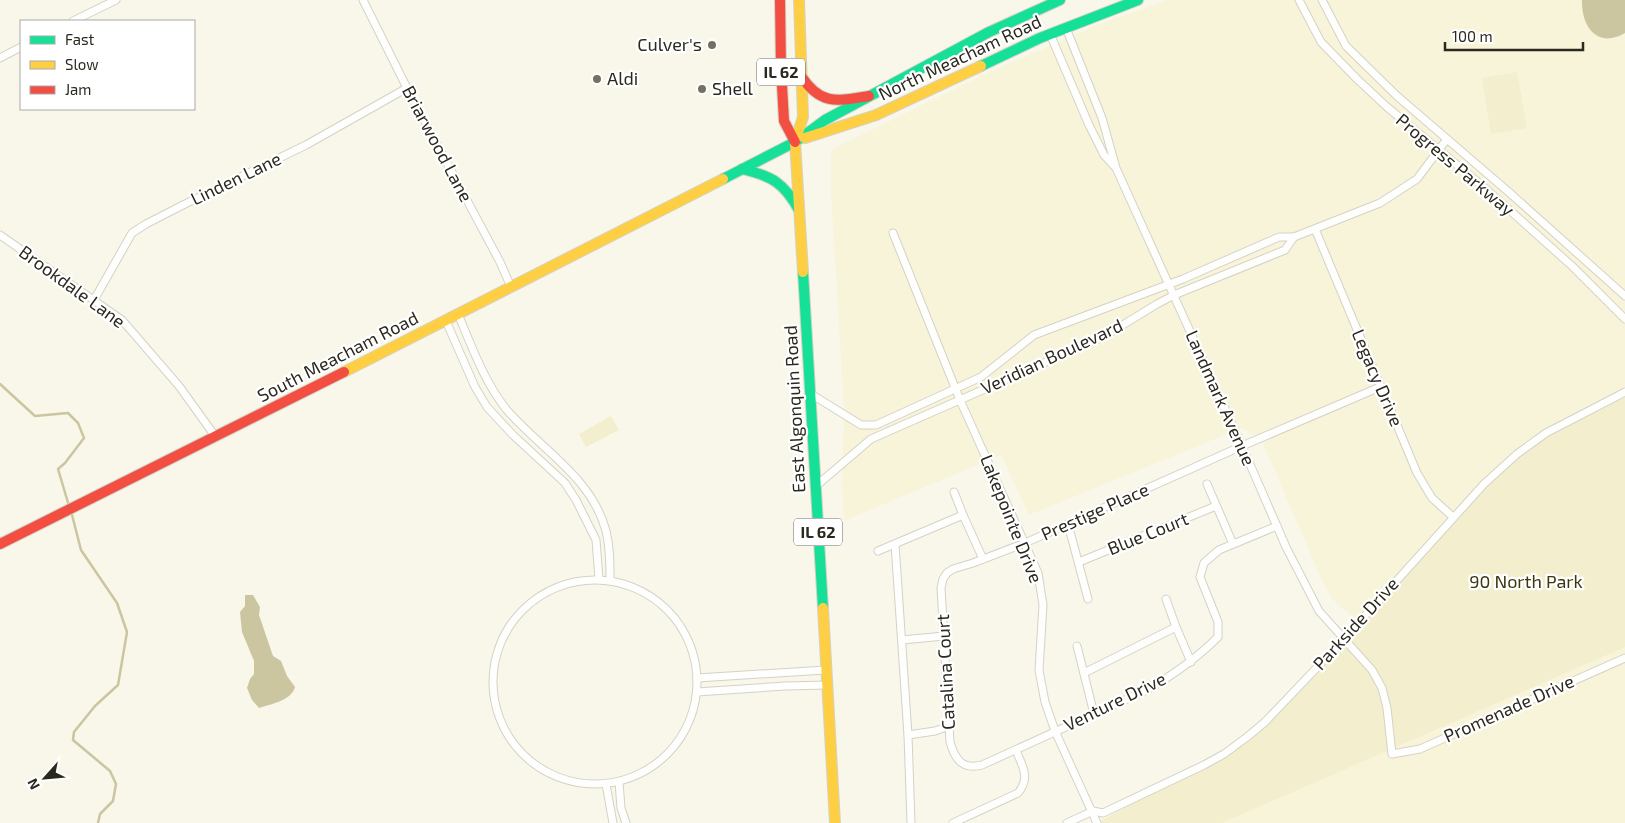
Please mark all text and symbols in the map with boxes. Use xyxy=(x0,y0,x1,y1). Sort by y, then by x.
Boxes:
street label: North Meacham Road xyxy=(875,10,1045,105)
legend xyxy=(20,20,195,110)
scale bar xyxy=(1445,20,1582,52)
text: 100 m xyxy=(1452,27,1493,45)
text: Fast xyxy=(65,30,95,48)
place label: Culver's xyxy=(637,33,702,55)
marker: Culver's xyxy=(706,39,718,51)
text: Slow xyxy=(65,55,99,73)
road number: IL 62 xyxy=(757,58,805,86)
place label: Aldi xyxy=(607,67,638,89)
marker: Aldi xyxy=(591,73,603,85)
place label: Shell xyxy=(712,77,754,99)
text: Jam xyxy=(65,80,91,98)
street label: Briarwood Lane xyxy=(398,82,478,206)
marker: Shell xyxy=(696,83,708,95)
street label: Progress Parkway xyxy=(1392,108,1520,220)
street label: Linden Lane xyxy=(187,147,284,209)
street label: Brookdale Lane xyxy=(15,240,130,332)
street label: South Meacham Road xyxy=(253,306,422,406)
street label: Veridian Boulevard xyxy=(977,314,1126,399)
street label: East Algonquin Road xyxy=(779,325,809,493)
street label: Legacy Drive xyxy=(1348,326,1408,430)
street label: Landmark Avenue xyxy=(1181,327,1261,469)
street label: Lakepointe Drive xyxy=(976,451,1048,586)
street label: Prestige Place xyxy=(1037,478,1152,545)
street label: Blue Court xyxy=(1104,507,1191,559)
road number: IL 62 xyxy=(794,518,842,546)
park label: 90 North Park xyxy=(1469,570,1583,592)
street label: Parkside Drive xyxy=(1308,572,1403,674)
street label: Catalina Court xyxy=(931,613,959,730)
street label: Venture Drive xyxy=(1060,667,1169,735)
street label: Promenade Drive xyxy=(1440,669,1577,747)
north arrow xyxy=(20,753,70,803)
text: N xyxy=(23,776,43,792)

